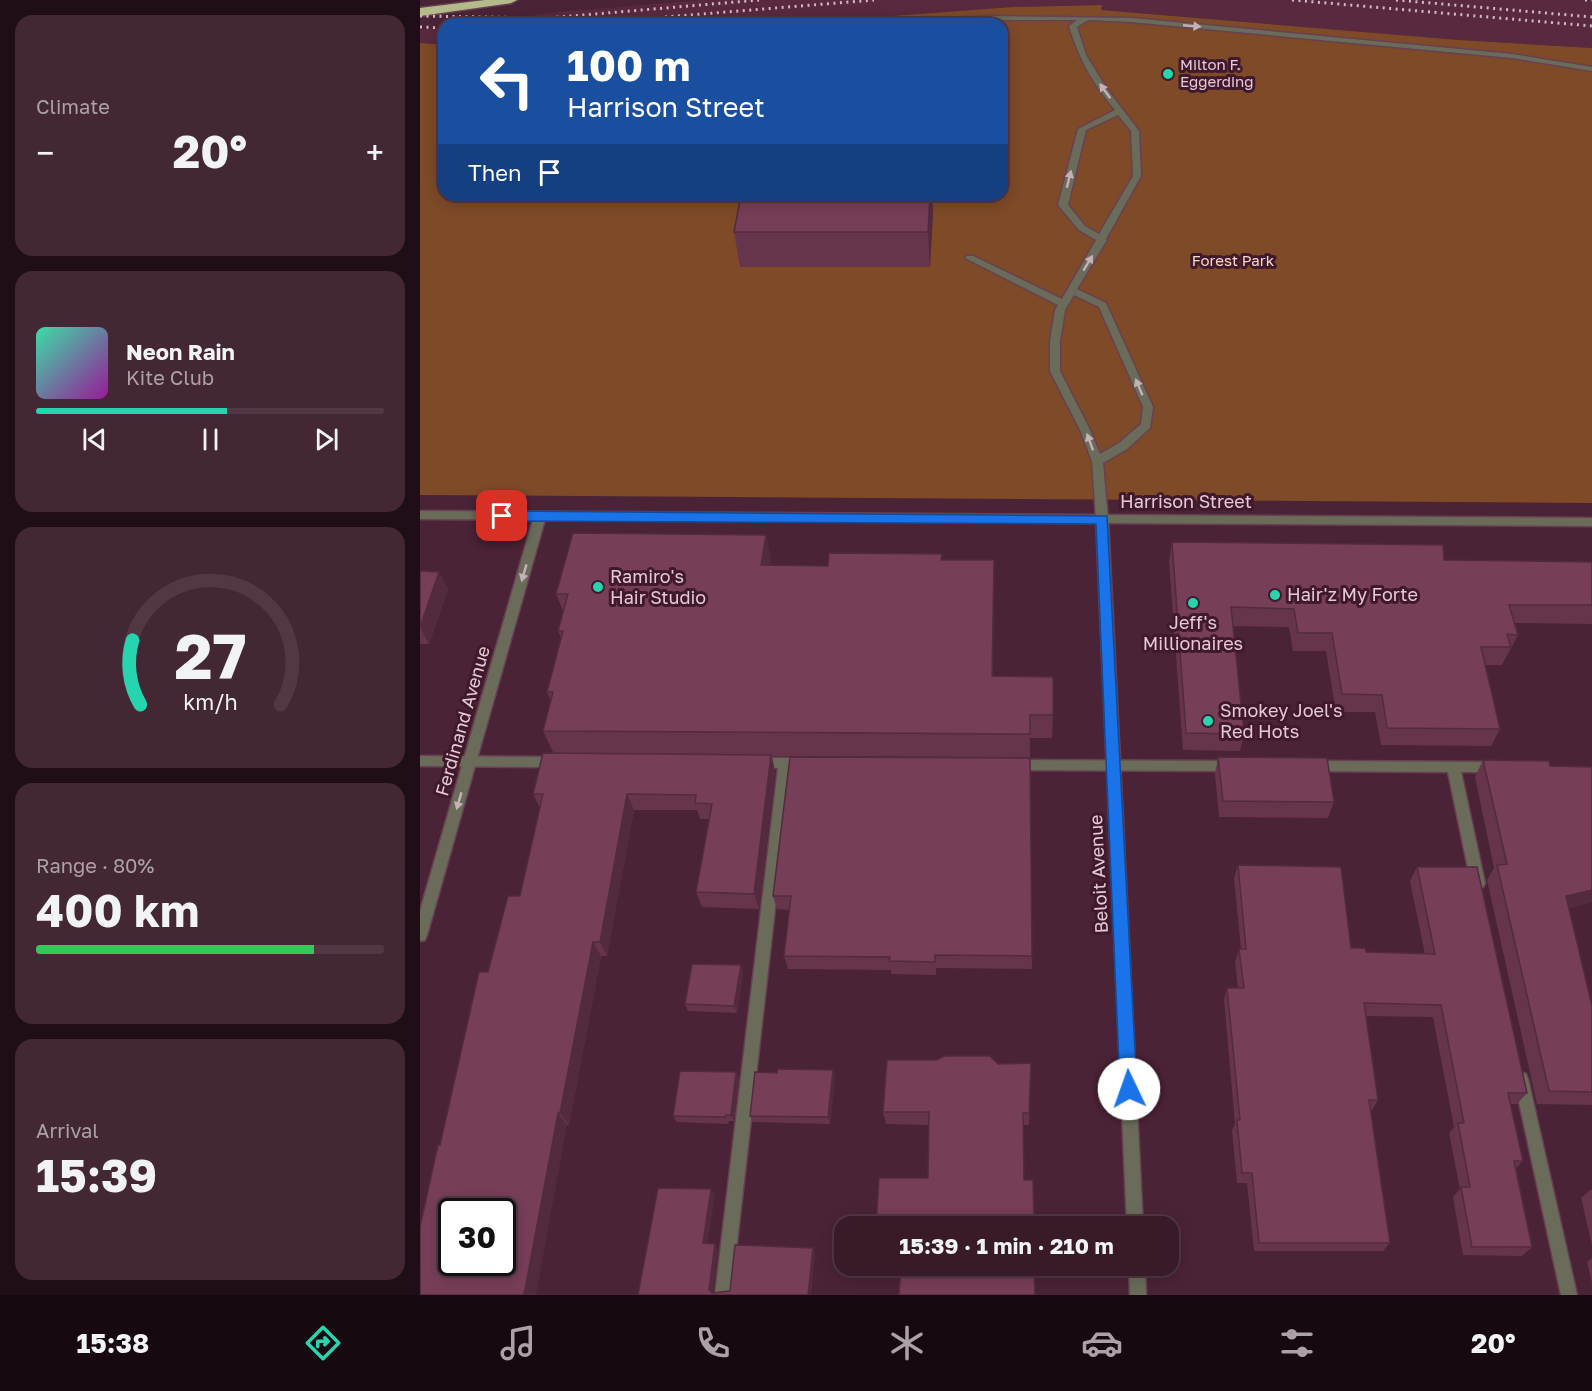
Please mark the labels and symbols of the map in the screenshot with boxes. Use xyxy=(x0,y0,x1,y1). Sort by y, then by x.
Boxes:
one-way arrow xyxy=(1183,21,1202,31)
place label: Milton F. Eggerding xyxy=(1180,55,1254,90)
marker: Milton F. Eggerding xyxy=(1161,67,1175,81)
one-way arrow xyxy=(1099,83,1111,99)
one-way arrow xyxy=(1065,170,1075,189)
park label: Forest Park xyxy=(1192,251,1275,269)
one-way arrow xyxy=(1083,255,1094,271)
one-way arrow xyxy=(1134,378,1144,396)
one-way arrow xyxy=(1084,432,1094,450)
pin xyxy=(476,490,527,541)
street label: Harrison Street xyxy=(1120,490,1252,512)
one-way arrow xyxy=(518,563,528,582)
place label: Ramiro's Hair Studio xyxy=(610,565,706,608)
marker: Ramiro's Hair Studio xyxy=(591,580,605,594)
place label: Hair'z My Forte xyxy=(1287,583,1418,605)
marker: Hair'z My Forte xyxy=(1268,588,1282,602)
marker: Jeff's Millionaires xyxy=(1186,596,1200,610)
place label: Jeff's Millionaires xyxy=(1143,611,1243,654)
street label: Ferdinand Avenue xyxy=(430,643,494,798)
place label: Smokey Joel's Red Hots xyxy=(1220,699,1343,742)
marker: Smokey Joel's Red Hots xyxy=(1201,714,1215,728)
one-way arrow xyxy=(454,792,463,810)
street label: Beloit Avenue xyxy=(1084,814,1112,934)
position arrow xyxy=(1097,1057,1161,1121)
speed limit sign: 30 xyxy=(438,1198,516,1276)

